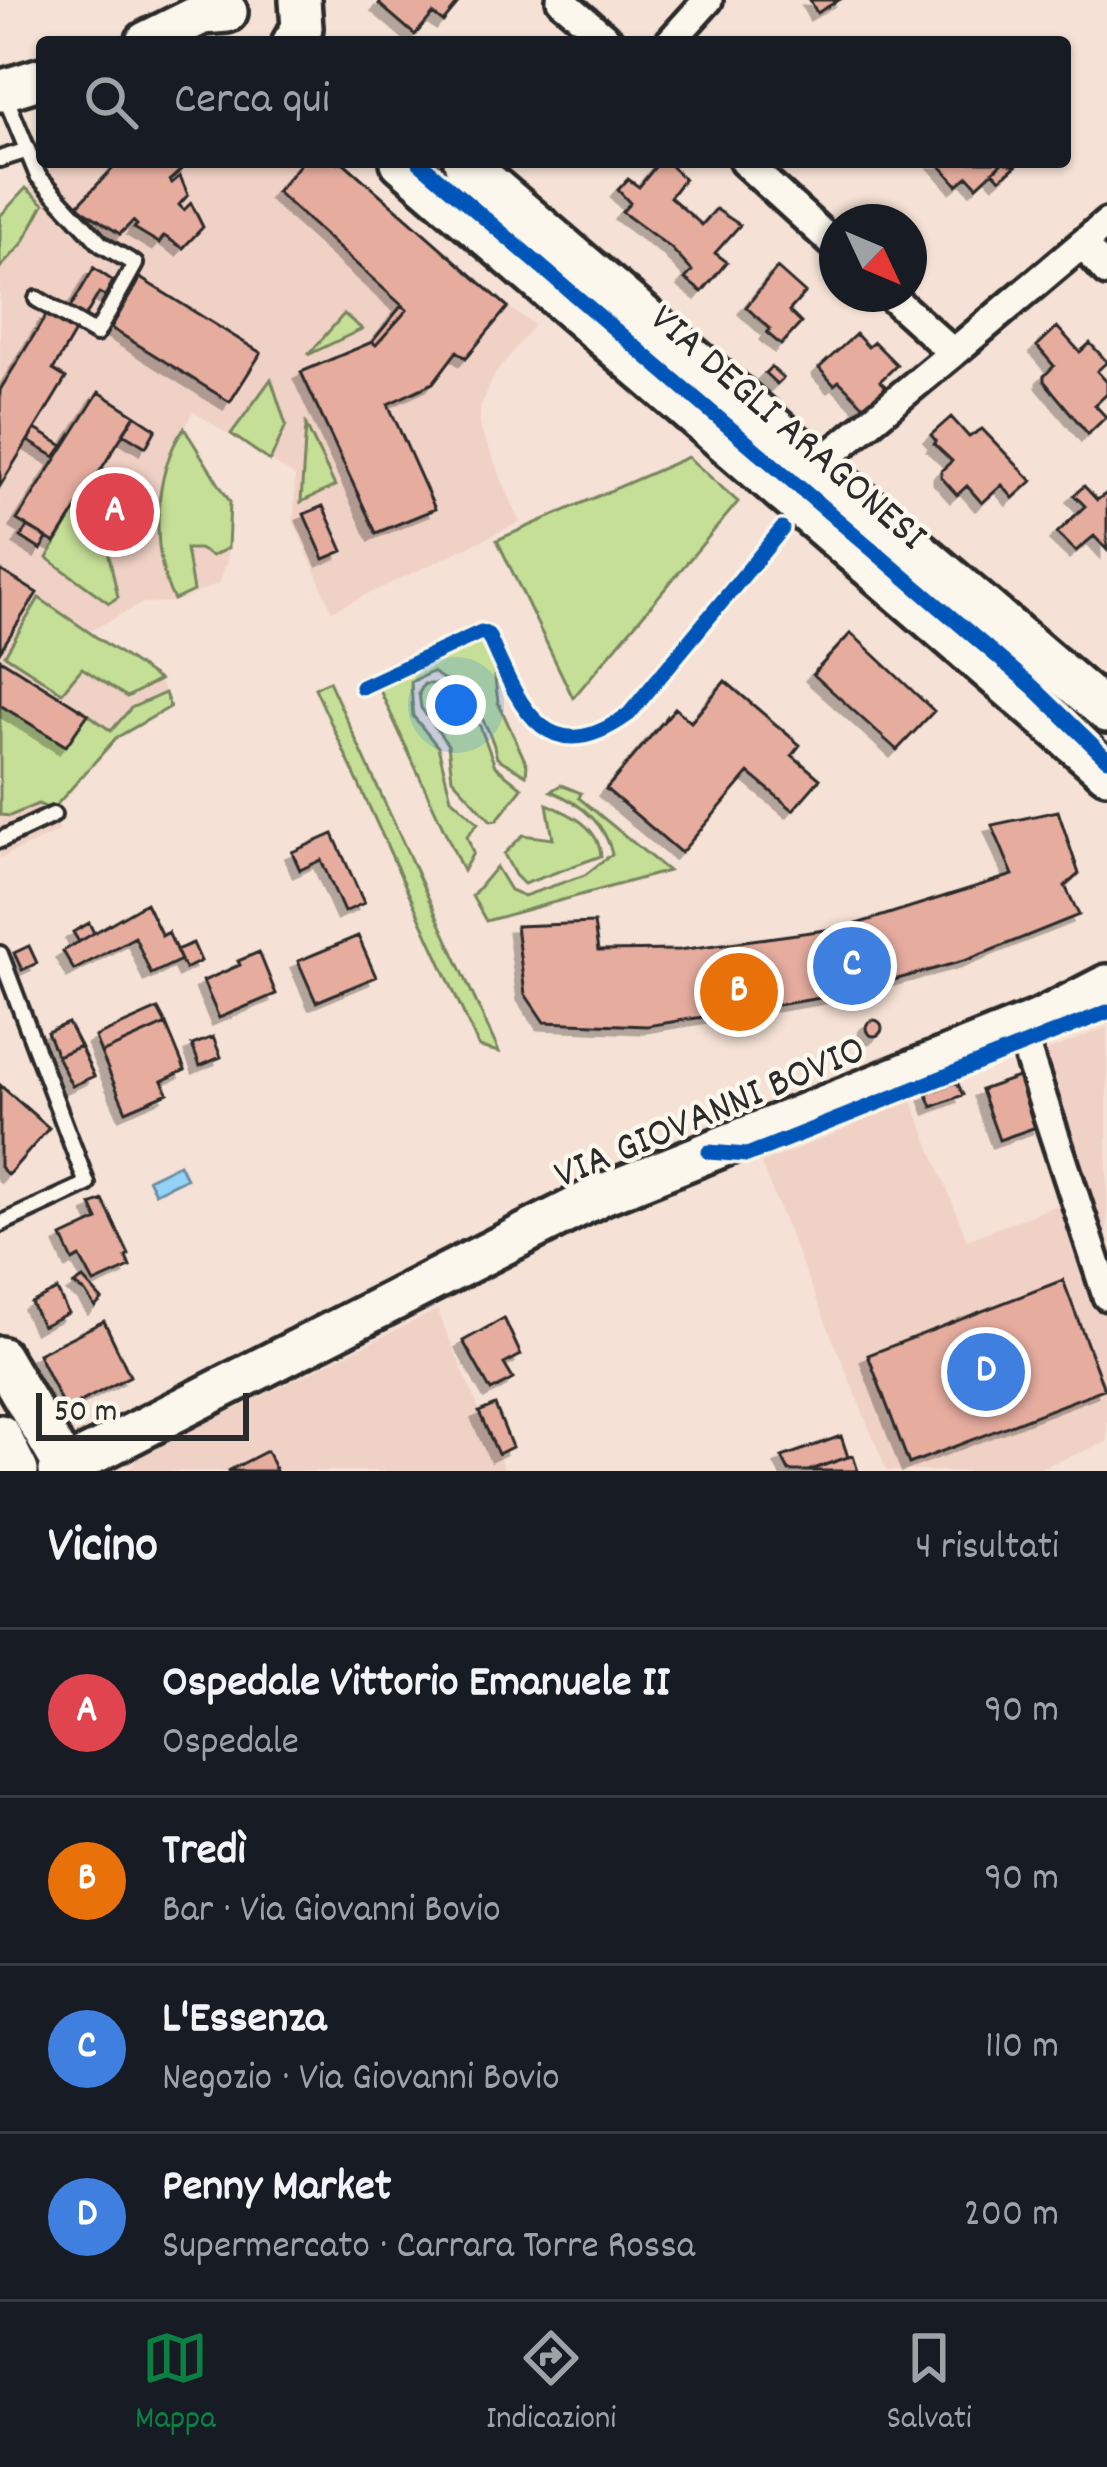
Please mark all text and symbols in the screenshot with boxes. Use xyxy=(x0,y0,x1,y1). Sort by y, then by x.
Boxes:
search box xyxy=(36,36,1071,168)
icon: search xyxy=(78,69,144,135)
text: Cerca qui xyxy=(174,70,330,134)
north arrow xyxy=(819,204,927,312)
street label: VIA DEGLI ARAGONESI xyxy=(634,292,938,568)
pin: A xyxy=(76,467,154,557)
your location xyxy=(426,675,486,735)
pin: C xyxy=(813,921,891,1011)
pin: B xyxy=(700,947,778,1037)
street label: VIA GIOVANNI BOVIO xyxy=(546,1022,876,1208)
pin: D xyxy=(947,1327,1025,1417)
scale bar xyxy=(36,1387,249,1440)
text: 50 m xyxy=(54,1390,118,1437)
text: Vicino xyxy=(48,1513,158,1585)
text: 4 risultati xyxy=(916,1522,1059,1577)
text: Ospedale Vittorio Emanuele II xyxy=(162,1653,670,1717)
text: A xyxy=(76,1685,98,1740)
text: 90 m xyxy=(984,1685,1059,1740)
text: Ospedale xyxy=(162,1717,299,1772)
text: Tredì xyxy=(162,1821,246,1885)
text: B xyxy=(78,1853,96,1908)
text: 90 m xyxy=(984,1853,1059,1908)
text: Bar · Via Giovanni Bovio xyxy=(162,1885,501,1940)
text: L'Essenza xyxy=(162,1989,326,2053)
text: C xyxy=(77,2021,97,2076)
text: 110 m xyxy=(985,2021,1059,2076)
text: Negozio · Via Giovanni Bovio xyxy=(162,2053,560,2108)
text: Penny Market xyxy=(162,2157,391,2221)
text: D xyxy=(77,2189,97,2244)
text: 200 m xyxy=(964,2189,1059,2244)
text: Supermercato · Carrara Torre Rossa xyxy=(162,2221,695,2276)
tab: Mappa xyxy=(135,2325,216,2444)
tab: Indicazioni xyxy=(486,2325,616,2444)
tab: Salvati xyxy=(887,2325,972,2444)

